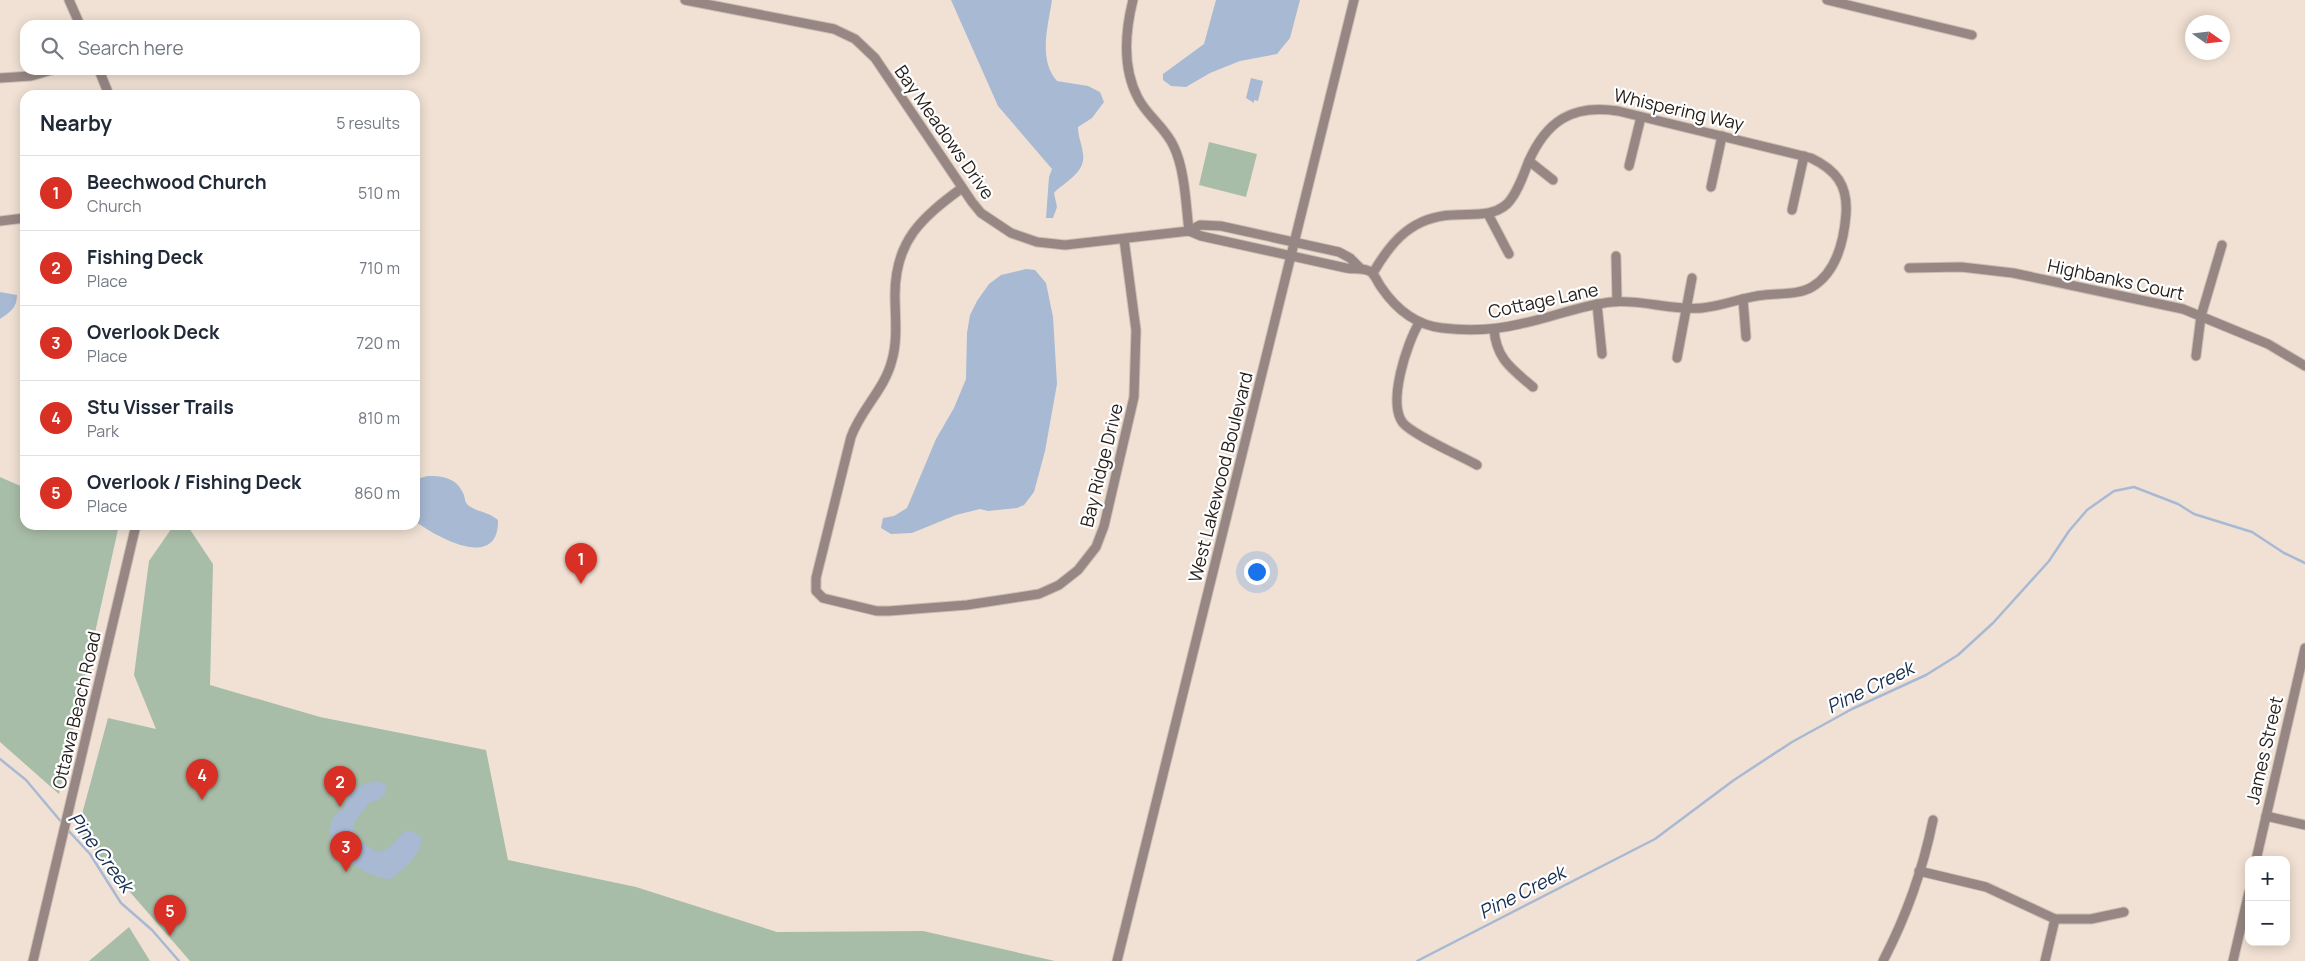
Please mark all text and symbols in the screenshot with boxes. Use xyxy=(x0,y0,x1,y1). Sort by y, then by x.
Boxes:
north arrow xyxy=(2185,15,2230,60)
search box xyxy=(20,20,420,75)
icon: search xyxy=(38,34,66,62)
text: Search here xyxy=(78,35,184,61)
street label: Bay Meadows Drive xyxy=(890,60,1000,204)
street label: Whispering Way xyxy=(1612,82,1747,136)
text: Nearby xyxy=(40,109,112,137)
text: 5 results xyxy=(336,112,400,134)
text: Beechwood Church xyxy=(87,169,267,195)
text: 1 xyxy=(52,182,60,204)
text: 510 m xyxy=(358,182,400,204)
text: Church xyxy=(87,195,141,217)
text: Fishing Deck xyxy=(87,244,203,270)
street label: Highbanks Court xyxy=(2046,253,2186,305)
text: 2 xyxy=(51,257,61,279)
text: 710 m xyxy=(359,257,400,279)
text: Place xyxy=(87,270,127,292)
street label: Cottage Lane xyxy=(1486,277,1600,323)
text: Overlook Deck xyxy=(87,319,219,345)
text: 3 xyxy=(51,332,61,354)
text: 720 m xyxy=(356,332,400,354)
text: Place xyxy=(87,345,127,367)
street label: West Lakewood Boulevard xyxy=(1182,369,1258,585)
text: Stu Visser Trails xyxy=(87,394,234,420)
street label: Bay Ridge Drive xyxy=(1074,401,1128,529)
text: 4 xyxy=(51,407,61,429)
text: 810 m xyxy=(358,407,400,429)
text: Park xyxy=(87,420,119,442)
text: Overlook / Fishing Deck xyxy=(87,469,301,495)
text: 5 xyxy=(51,482,61,504)
text: 860 m xyxy=(354,482,400,504)
text: Place xyxy=(87,495,127,517)
pin: 1 xyxy=(565,543,597,584)
your location xyxy=(1244,559,1270,585)
street label: Ottawa Beach Road xyxy=(46,629,106,791)
water label: Pine Creek xyxy=(1822,654,1920,719)
street label: James Street xyxy=(2240,694,2288,806)
pin: 4 xyxy=(186,759,218,800)
pin: 2 xyxy=(324,766,356,807)
water label: Pine Creek xyxy=(62,807,141,899)
pin: 3 xyxy=(330,831,362,872)
map controls xyxy=(2245,856,2290,946)
button: + xyxy=(2245,856,2290,901)
water label: Pine Creek xyxy=(1474,858,1572,925)
pin: 5 xyxy=(154,895,186,936)
button: − xyxy=(2245,901,2290,946)

